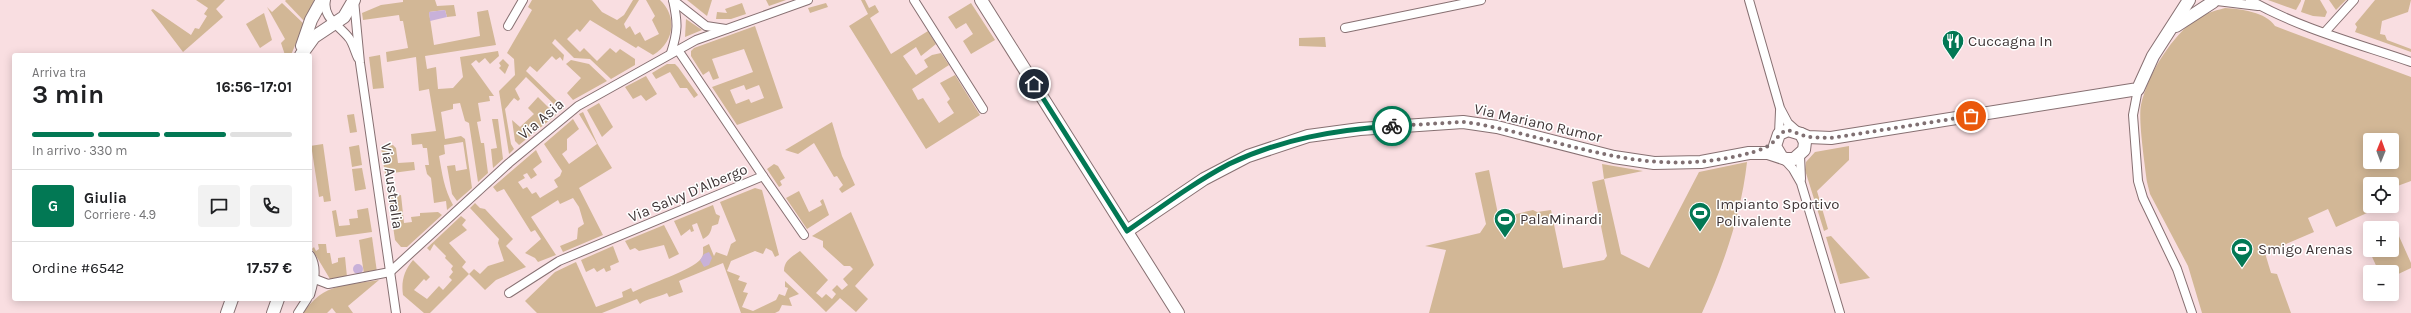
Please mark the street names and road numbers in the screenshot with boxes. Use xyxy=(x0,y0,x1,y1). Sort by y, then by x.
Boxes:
street label: Via Asia xyxy=(515,95,567,143)
street label: Via Mariano Rumor xyxy=(1472,100,1604,147)
street label: Via Australia xyxy=(377,142,407,230)
street label: Via Salvy D'Albergo xyxy=(626,160,750,226)

